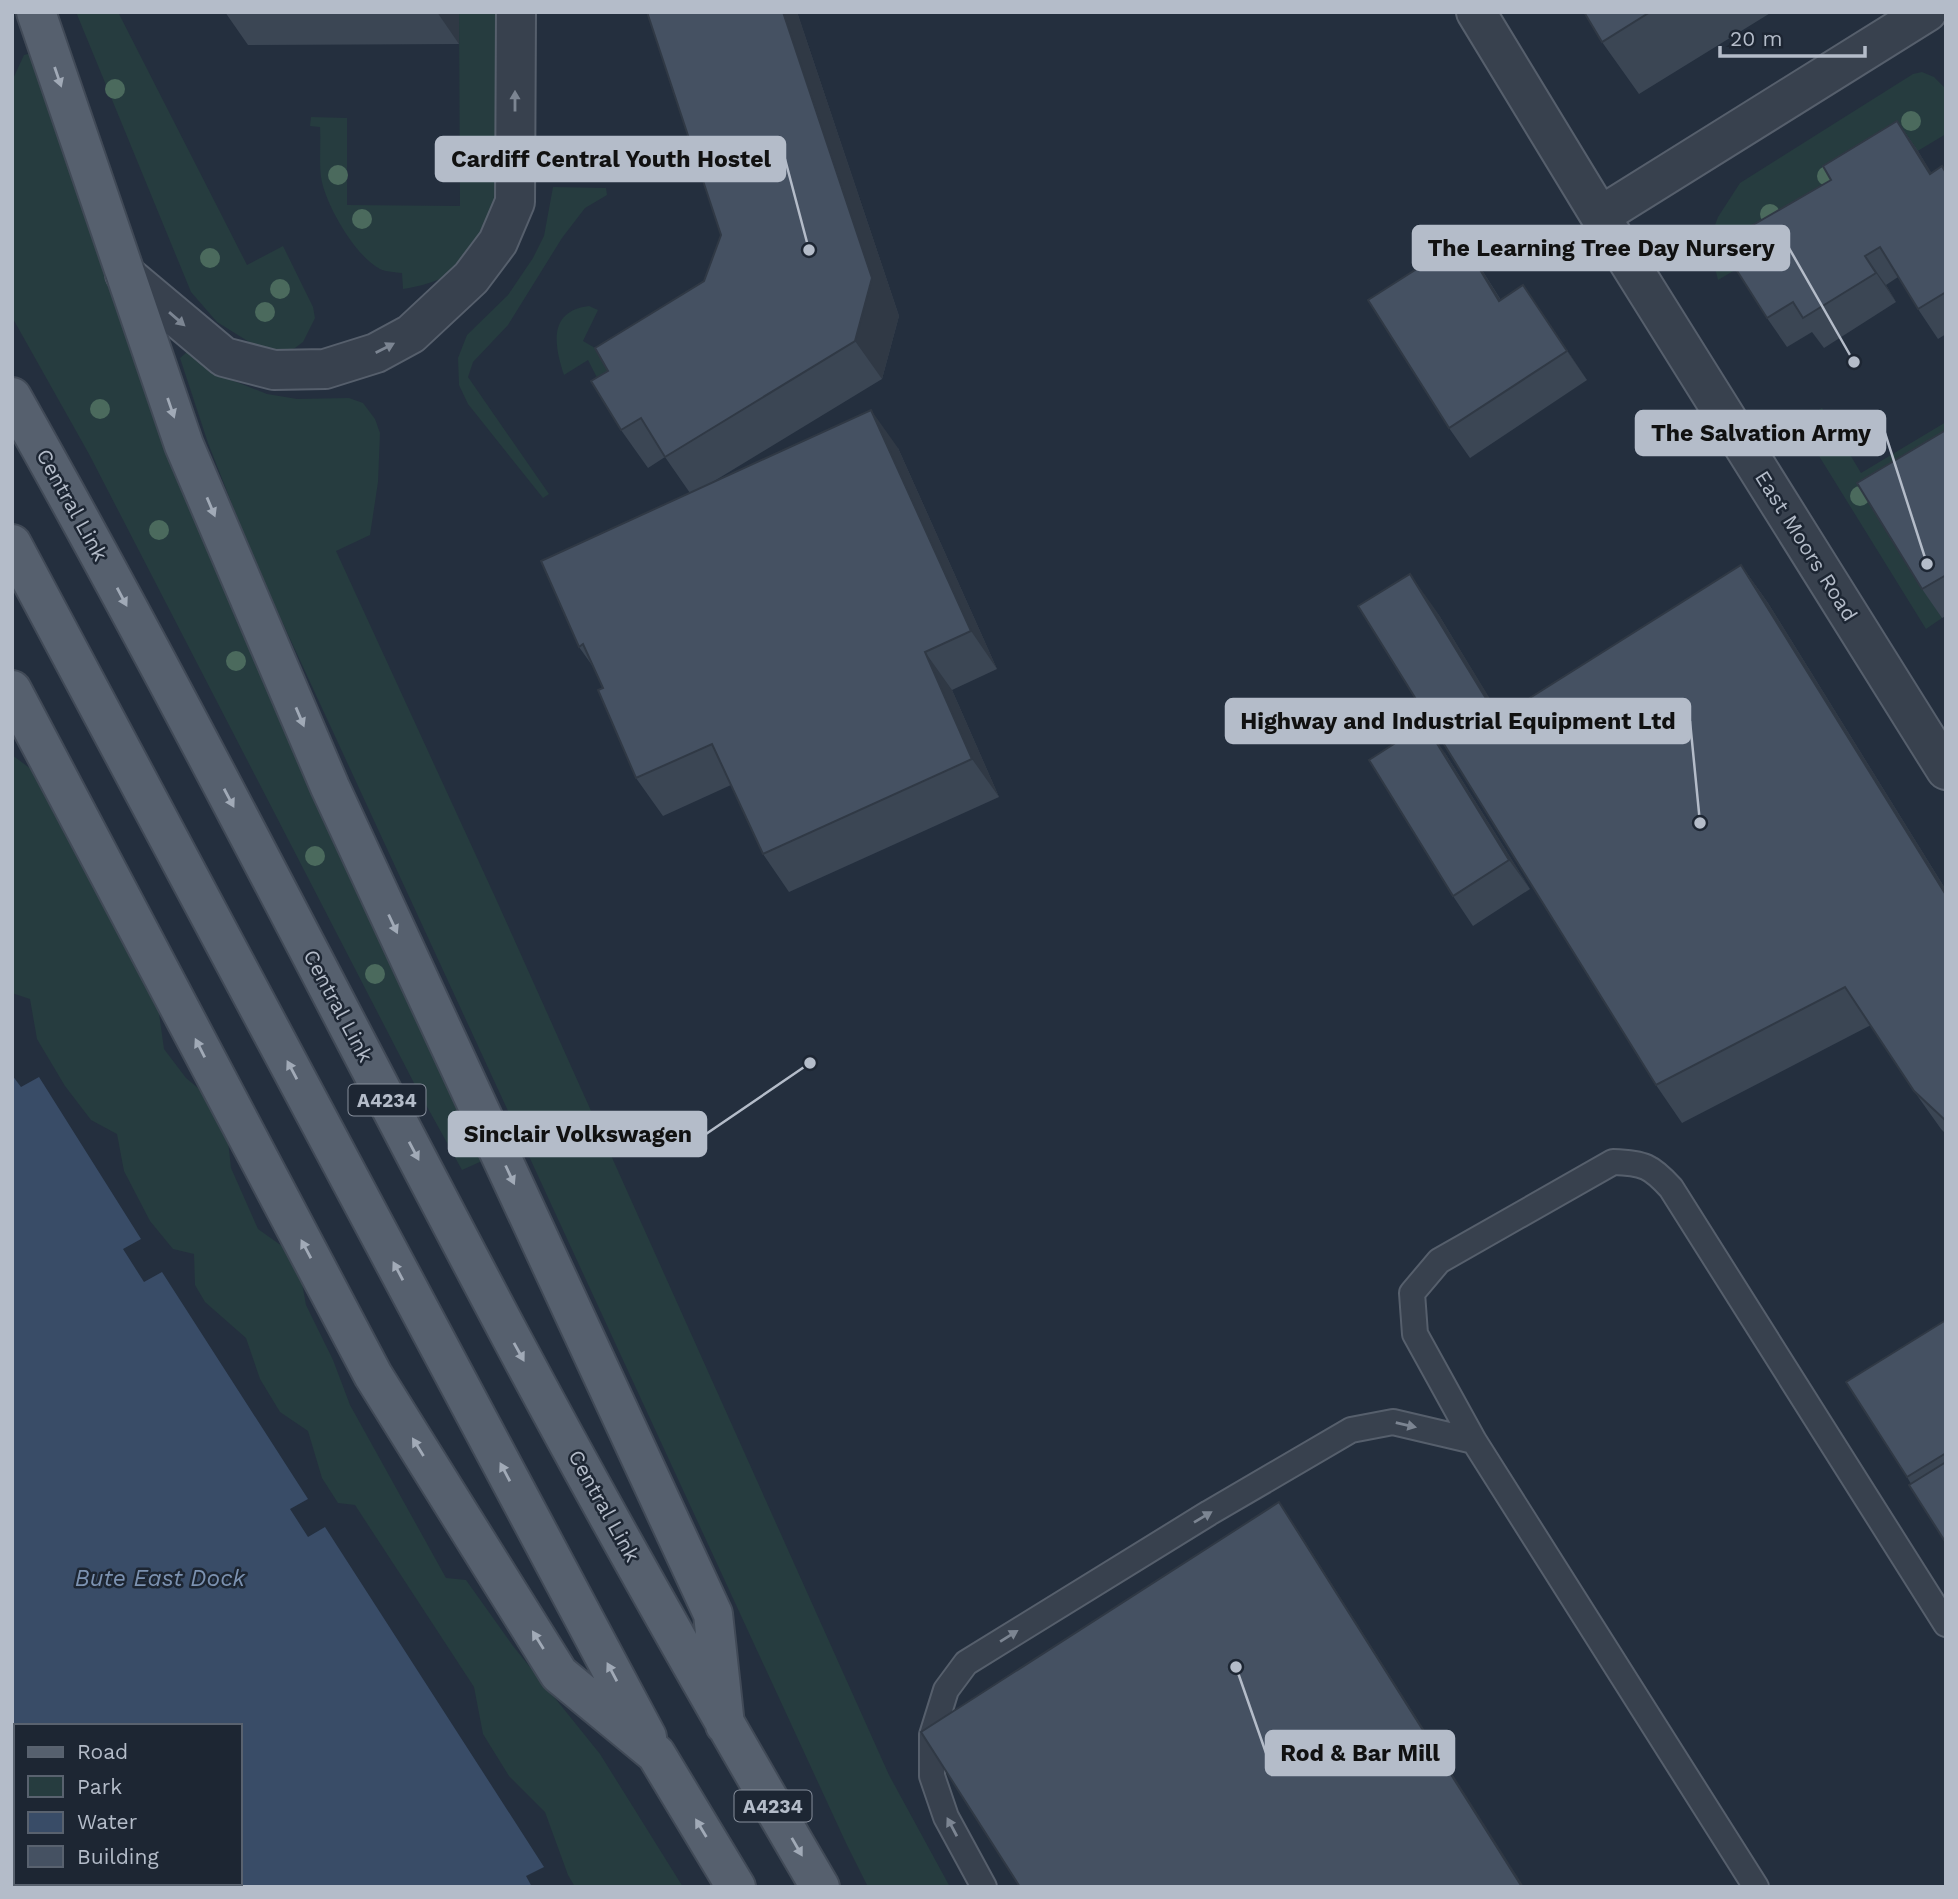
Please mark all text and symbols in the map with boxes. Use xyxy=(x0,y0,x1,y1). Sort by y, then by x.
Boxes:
scale bar xyxy=(1720,14,1865,58)
text: 20 m xyxy=(1730,26,1782,51)
one-way arrow xyxy=(53,66,64,87)
one-way arrow xyxy=(509,90,521,112)
callout: Cardiff Central Youth Hostel xyxy=(436,137,785,181)
text: Cardiff Central Youth Hostel xyxy=(451,146,771,173)
callout: The Learning Tree Day Nursery xyxy=(1413,226,1789,270)
text: The Learning Tree Day Nursery xyxy=(1427,235,1775,262)
one-way arrow xyxy=(168,311,185,326)
one-way arrow xyxy=(375,342,395,354)
one-way arrow xyxy=(166,398,177,419)
callout: The Salvation Army xyxy=(1636,411,1885,455)
text: The Salvation Army xyxy=(1651,420,1871,447)
street label: Central Link xyxy=(31,444,114,565)
street label: East Moors Road xyxy=(1750,466,1863,626)
one-way arrow xyxy=(205,497,216,518)
one-way arrow xyxy=(116,587,128,607)
callout: Highway and Industrial Equipment Ltd xyxy=(1226,699,1690,743)
one-way arrow xyxy=(294,707,305,728)
text: Highway and Industrial Equipment Ltd xyxy=(1240,708,1676,735)
one-way arrow xyxy=(222,788,234,808)
one-way arrow xyxy=(388,914,399,934)
street label: Central Link xyxy=(298,945,379,1067)
one-way arrow xyxy=(194,1037,206,1057)
one-way arrow xyxy=(286,1060,297,1080)
road number: A4234 xyxy=(348,1084,426,1116)
callout: Sinclair Volkswagen xyxy=(449,1112,706,1156)
text: Sinclair Volkswagen xyxy=(464,1121,692,1148)
one-way arrow xyxy=(408,1141,419,1161)
one-way arrow xyxy=(504,1165,516,1185)
one-way arrow xyxy=(300,1239,312,1258)
one-way arrow xyxy=(392,1261,403,1281)
one-way arrow xyxy=(513,1343,525,1362)
one-way arrow xyxy=(1395,1420,1417,1431)
one-way arrow xyxy=(411,1437,424,1456)
street label: Central Link xyxy=(563,1445,646,1566)
one-way arrow xyxy=(499,1462,510,1482)
one-way arrow xyxy=(1194,1510,1213,1523)
water label: Bute East Dock xyxy=(75,1565,247,1592)
one-way arrow xyxy=(1000,1629,1019,1642)
one-way arrow xyxy=(531,1630,544,1650)
one-way arrow xyxy=(607,1662,619,1682)
legend xyxy=(14,1724,242,1885)
callout: Rod & Bar Mill xyxy=(1266,1731,1454,1775)
text: Road xyxy=(77,1739,128,1764)
text: Rod & Bar Mill xyxy=(1280,1740,1440,1767)
text: Park xyxy=(77,1774,122,1799)
road number: A4234 xyxy=(734,1790,812,1822)
text: Water xyxy=(77,1809,138,1834)
one-way arrow xyxy=(946,1817,957,1837)
one-way arrow xyxy=(694,1819,707,1838)
one-way arrow xyxy=(791,1837,803,1856)
text: Building xyxy=(77,1844,159,1869)

